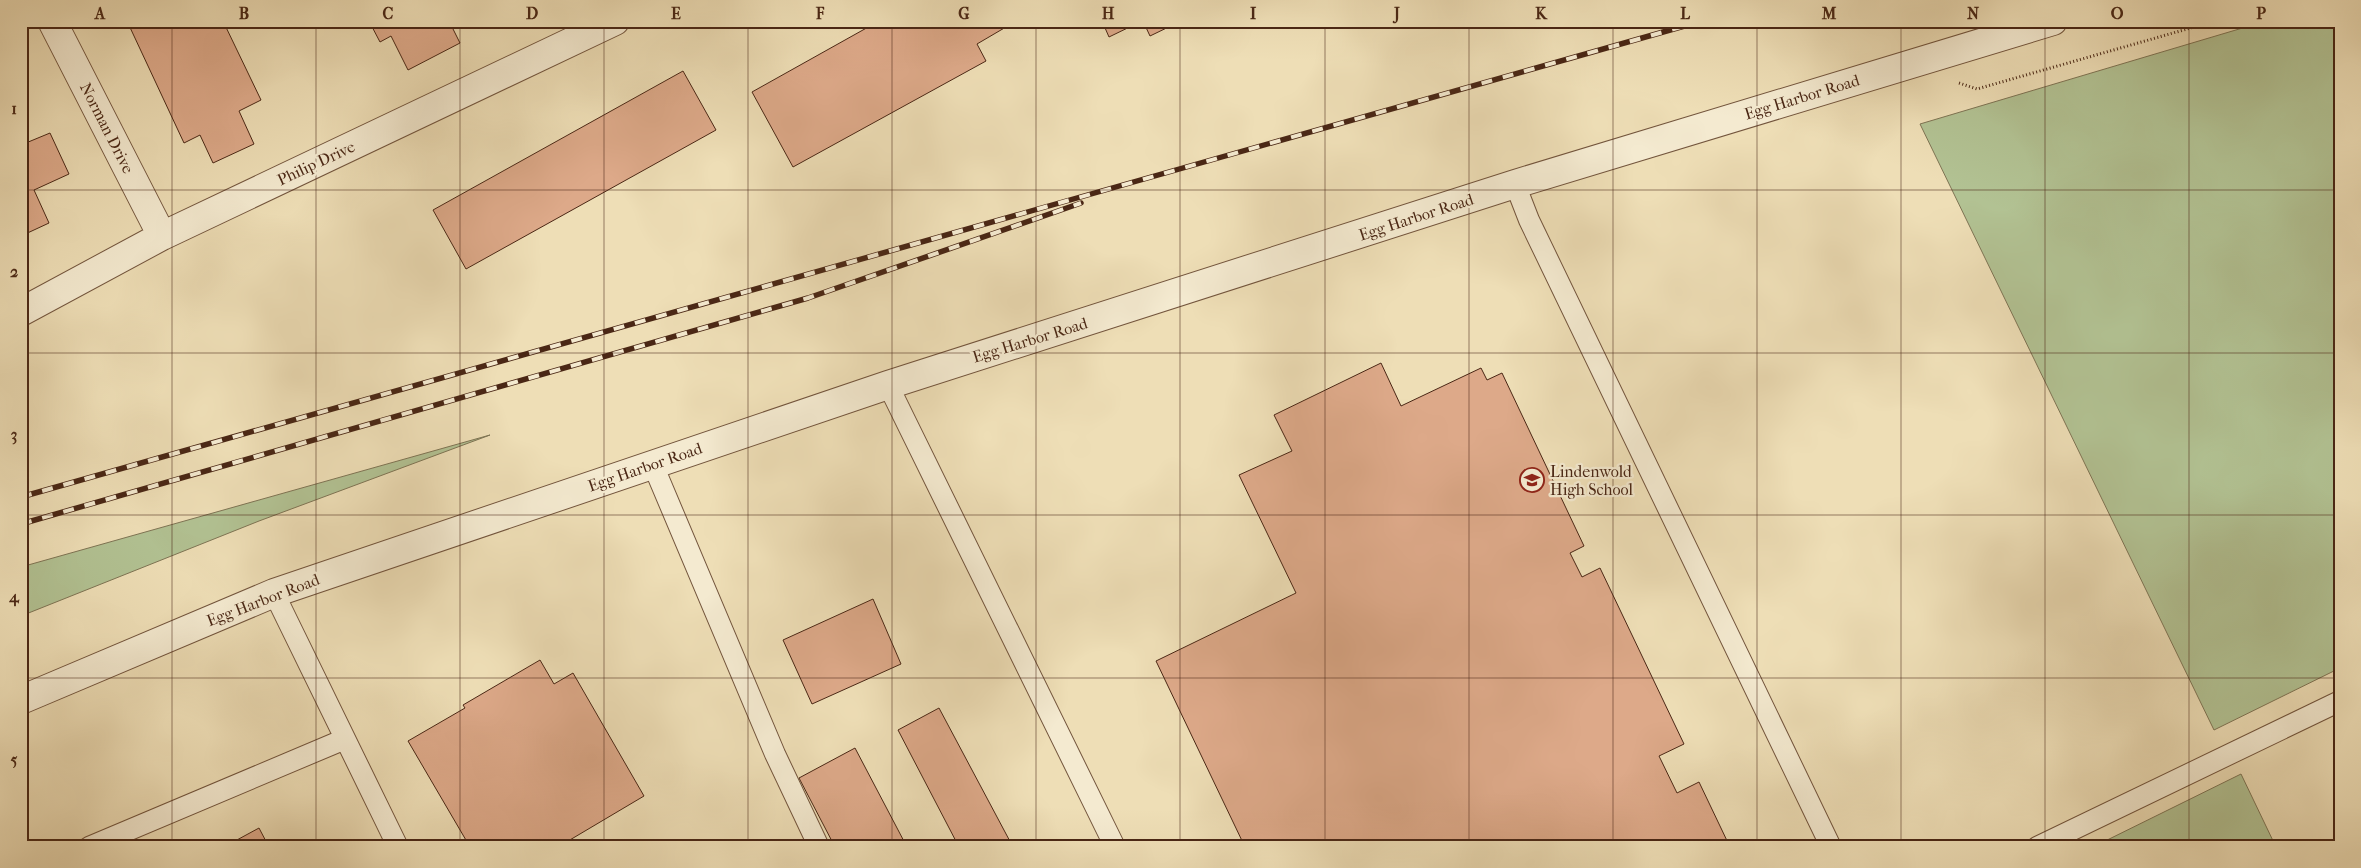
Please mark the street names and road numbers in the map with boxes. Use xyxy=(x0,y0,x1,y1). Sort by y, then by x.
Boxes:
street label: Egg Harbor Road xyxy=(1742,70,1862,124)
street label: Norman Drive xyxy=(76,80,138,177)
street label: Philip Drive xyxy=(274,137,358,189)
street label: Egg Harbor Road xyxy=(1356,189,1476,244)
street label: Egg Harbor Road xyxy=(970,313,1090,367)
street label: Egg Harbor Road xyxy=(585,438,705,495)
street label: Egg Harbor Road xyxy=(204,570,322,630)

